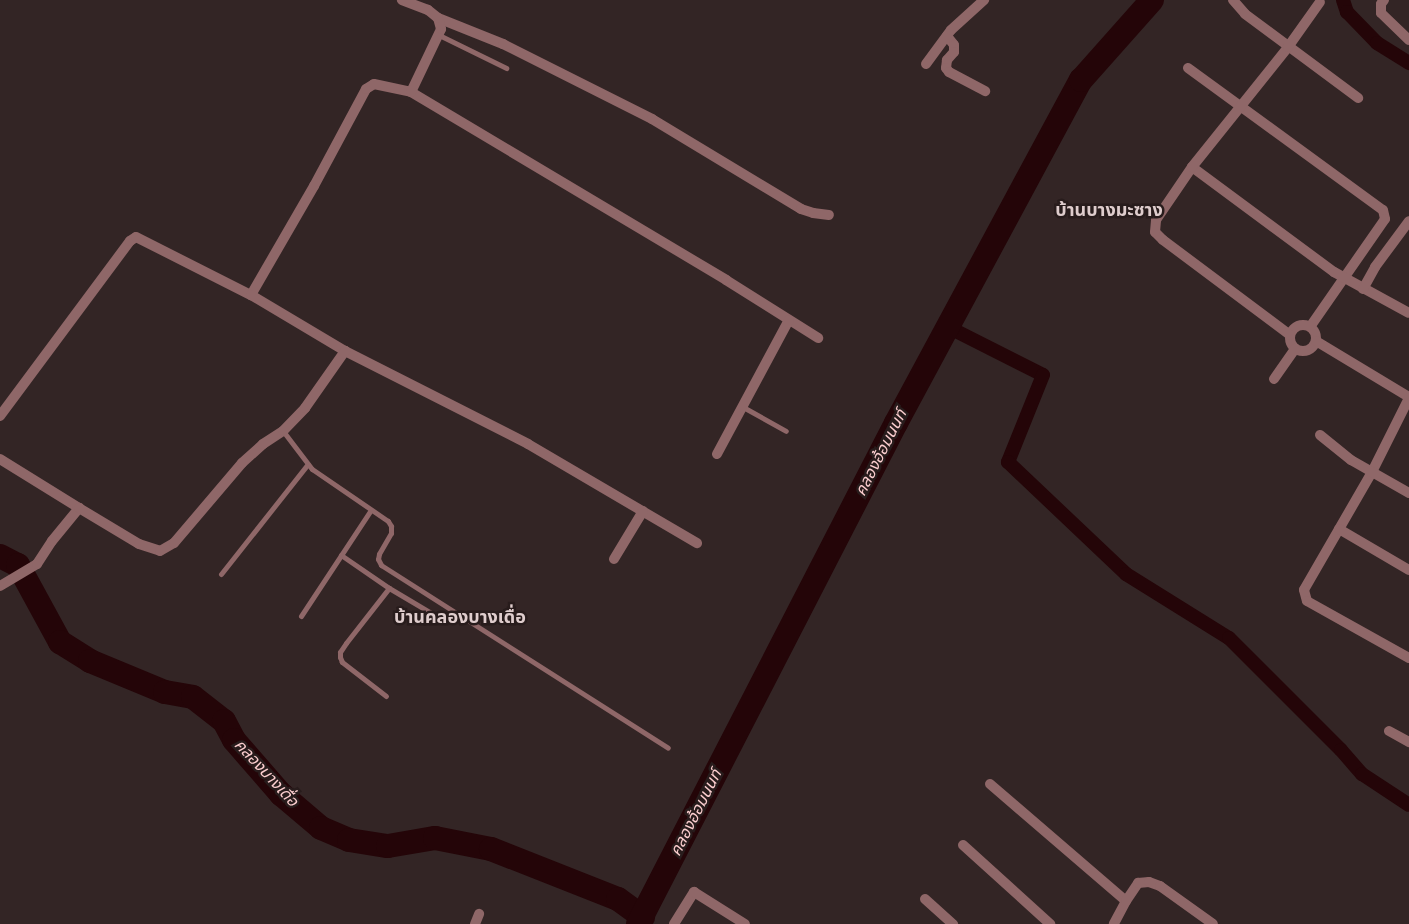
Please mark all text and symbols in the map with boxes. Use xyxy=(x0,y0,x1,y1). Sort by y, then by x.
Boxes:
district label: บ้านบางมะซาง xyxy=(1055,199,1163,221)
water label: คลองอ้อมนนท์ xyxy=(851,407,911,499)
district label: บ้านคลองบางเดื่อ xyxy=(394,606,526,628)
water label: คลองบางเดื่อ xyxy=(230,735,302,811)
water label: คลองอ้อมนนท์ xyxy=(666,767,726,859)

